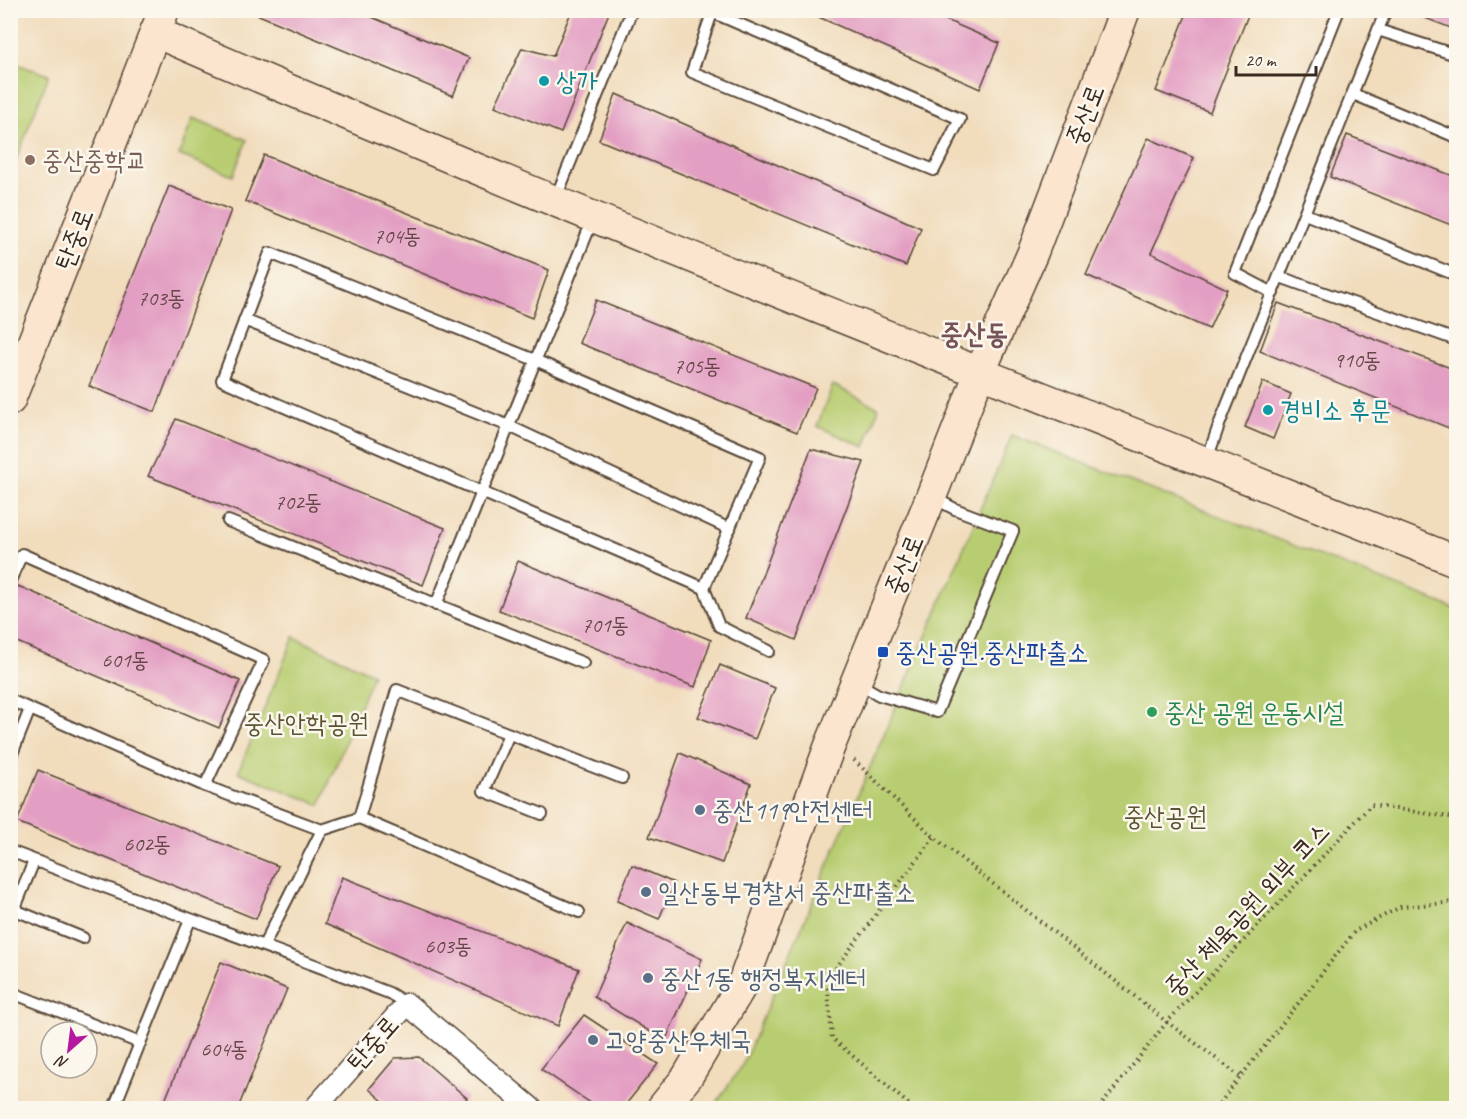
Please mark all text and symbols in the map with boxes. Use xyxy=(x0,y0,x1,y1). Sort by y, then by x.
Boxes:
scale bar xyxy=(1236,39,1316,77)
text: 20 m xyxy=(1245,49,1278,71)
place label: 상가 xyxy=(556,65,598,98)
marker: 상가 xyxy=(537,74,551,88)
street label: 중산로 xyxy=(1058,80,1112,150)
place label: 중산중학교 xyxy=(42,144,147,177)
marker: 중산중학교 xyxy=(23,153,37,167)
street label: 탄중로 xyxy=(47,204,101,274)
house number: 704동 xyxy=(373,222,421,250)
house number: 703동 xyxy=(137,284,185,312)
district label: 중산동 xyxy=(940,316,1008,351)
house number: 910동 xyxy=(1333,346,1381,374)
house number: 705동 xyxy=(673,352,721,380)
place label: 경비소 후문 xyxy=(1280,394,1391,427)
marker: 경비소 후문 xyxy=(1261,403,1275,417)
house number: 702동 xyxy=(274,488,322,516)
street label: 중산로 xyxy=(877,530,931,600)
house number: 701동 xyxy=(581,611,629,639)
place label: 중산공원.중산파출소 xyxy=(895,636,1088,669)
marker: 중산공원.중산파출소 xyxy=(876,645,890,659)
house number: 601동 xyxy=(101,646,149,674)
place label: 중산 공원 운동시설 xyxy=(1164,696,1344,729)
marker: 중산 공원 운동시설 xyxy=(1145,705,1159,719)
park label: 중산안학공원 xyxy=(243,707,369,740)
place label: 중산119안전센터 xyxy=(712,794,873,827)
park label: 중산공원 xyxy=(1123,800,1207,833)
marker: 중산119안전센터 xyxy=(693,803,707,817)
street label: 중산 체육공원 외부 코스 xyxy=(1157,814,1337,1004)
house number: 602동 xyxy=(123,830,171,858)
place label: 일산동부경찰서 중산파출소 xyxy=(658,876,915,909)
marker: 일산동부경찰서 중산파출소 xyxy=(639,885,653,899)
house number: 603동 xyxy=(424,932,472,960)
place label: 중산1동 행정복지센터 xyxy=(660,962,866,995)
marker: 중산1동 행정복지센터 xyxy=(641,971,655,985)
street label: 탄중로 xyxy=(340,1008,406,1078)
north arrow xyxy=(39,1020,99,1080)
place label: 고양중산우체국 xyxy=(605,1024,751,1057)
marker: 고양중산우체국 xyxy=(586,1033,600,1047)
house number: 604동 xyxy=(200,1035,248,1063)
text: N xyxy=(51,1050,71,1074)

